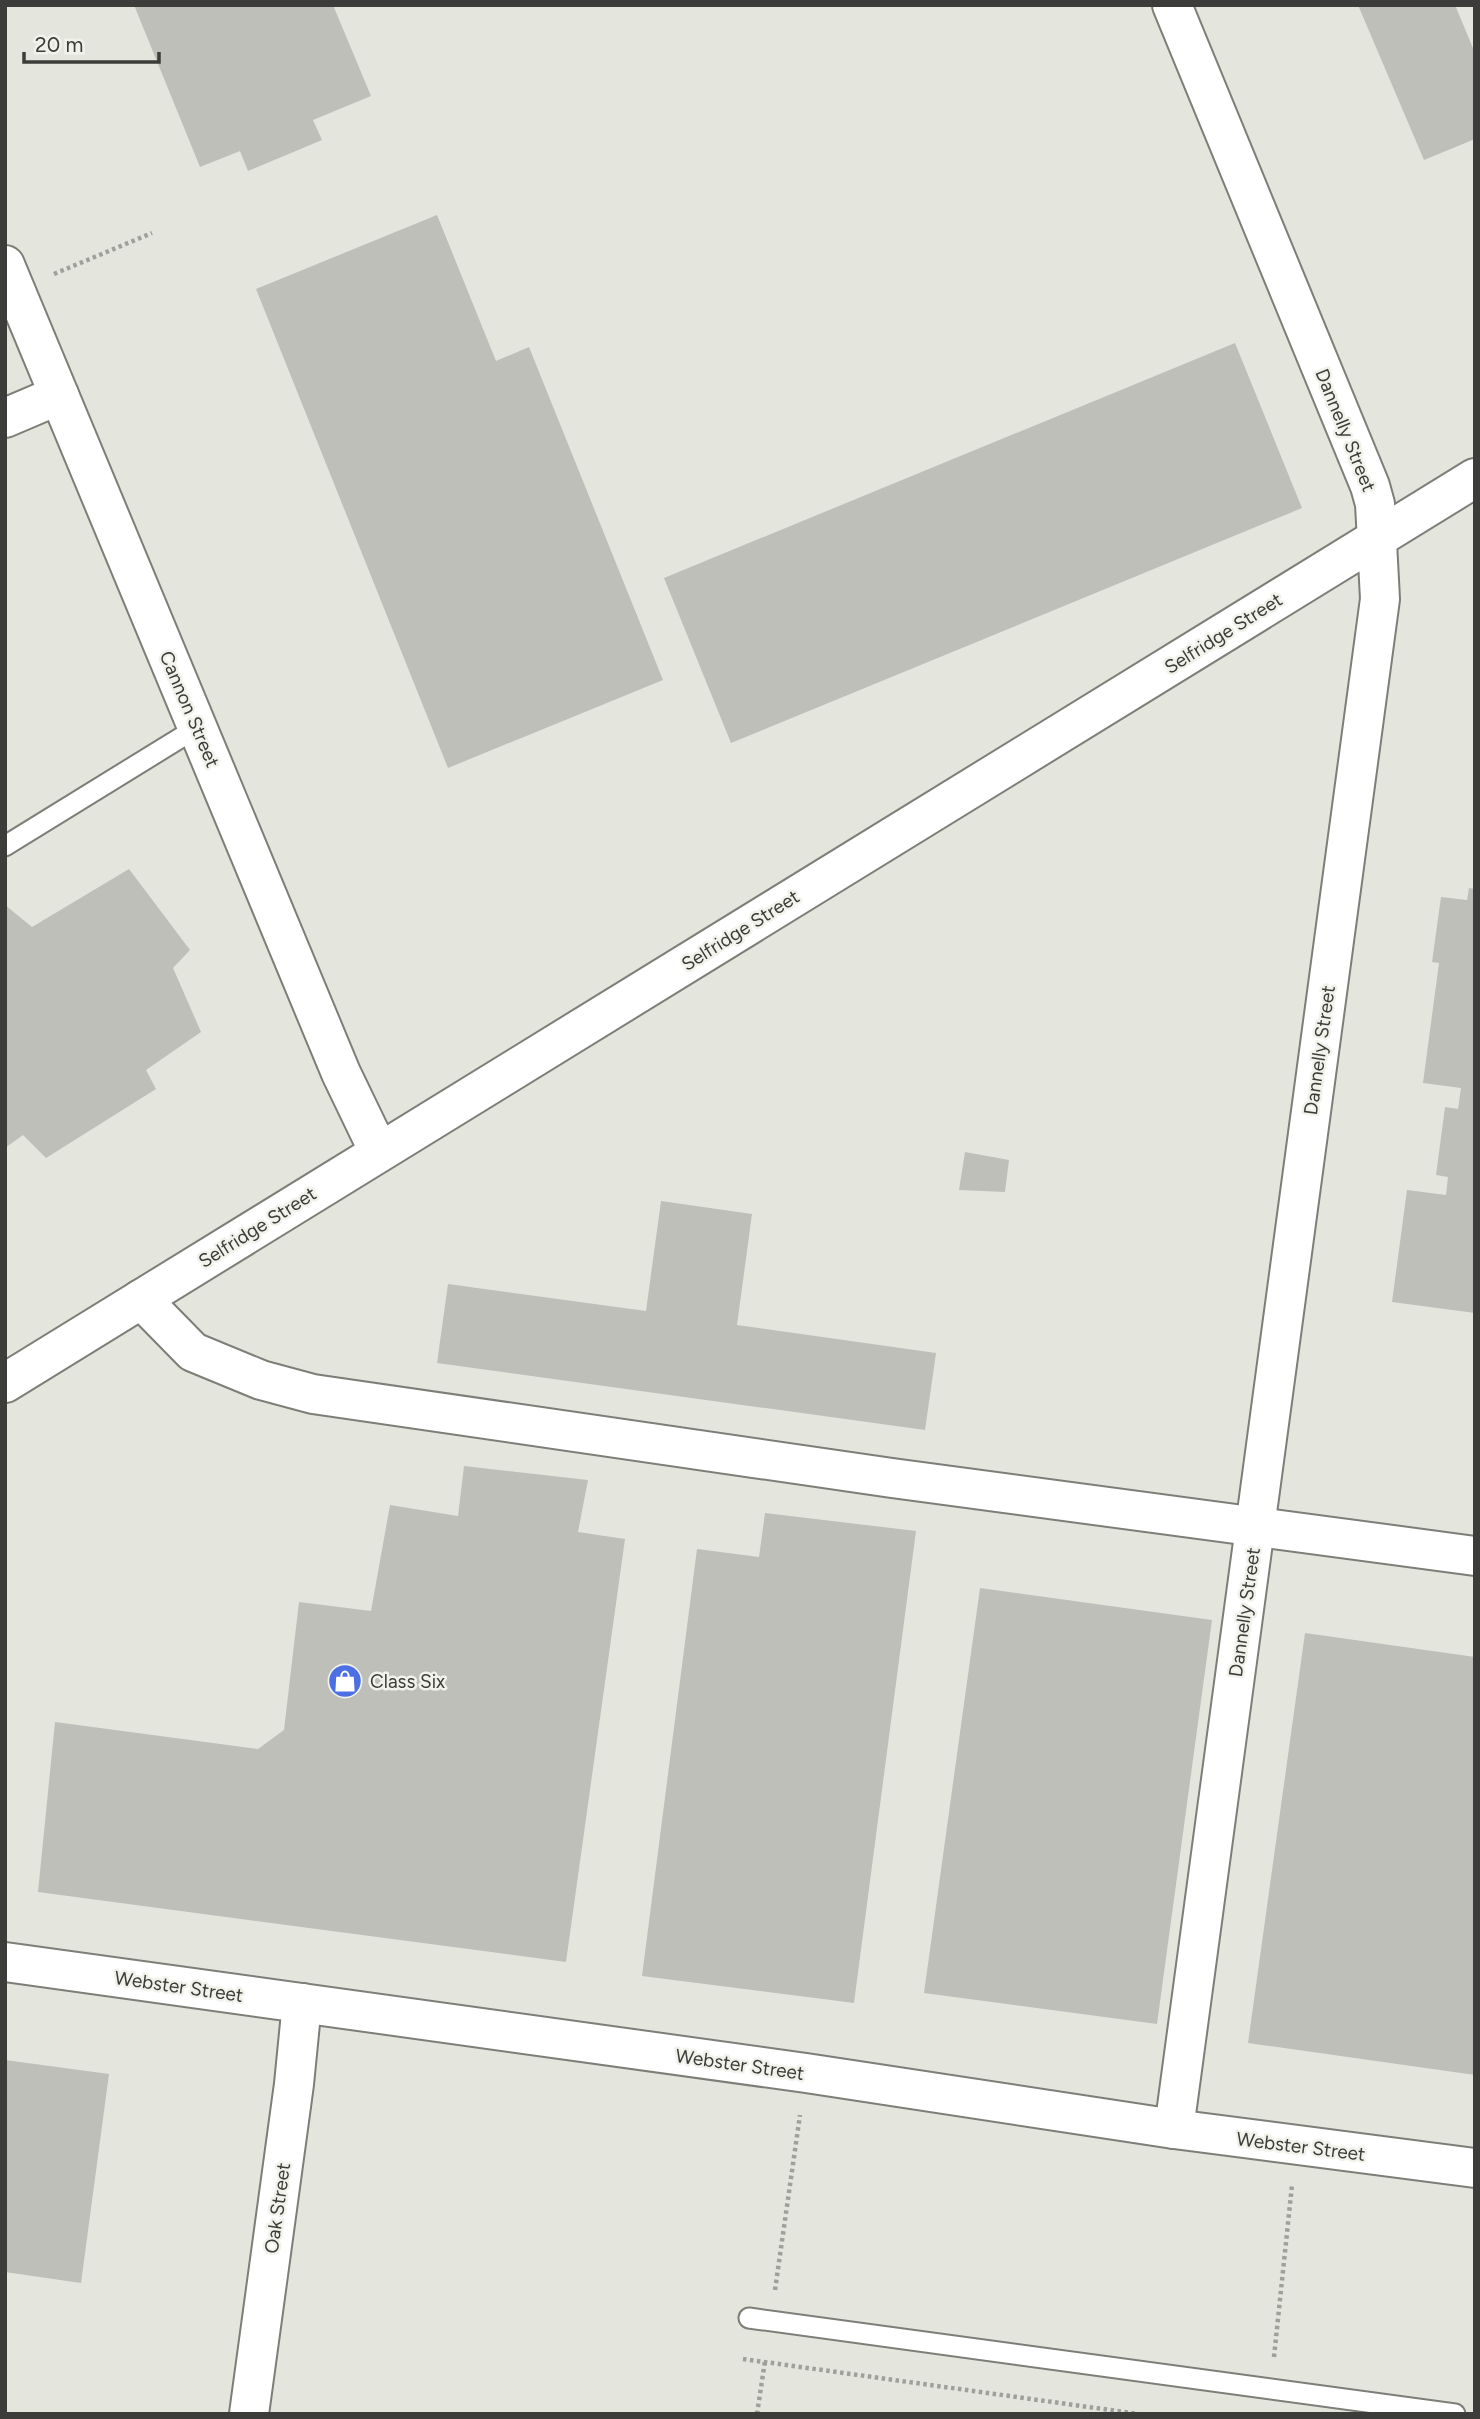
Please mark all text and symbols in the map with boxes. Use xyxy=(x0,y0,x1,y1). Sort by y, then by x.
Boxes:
scale bar xyxy=(24,21,159,65)
text: 20 m xyxy=(35,32,83,57)
street label: Dannelly Street xyxy=(1310,365,1381,495)
street label: Selfridge Street xyxy=(1160,588,1286,679)
street label: Cannon Street xyxy=(155,648,224,771)
street label: Selfridge Street xyxy=(677,885,803,976)
street label: Dannelly Street xyxy=(1299,984,1340,1116)
street label: Selfridge Street xyxy=(194,1182,320,1273)
street label: Dannelly Street xyxy=(1224,1546,1265,1678)
shop icon: Class Six xyxy=(326,1662,364,1700)
place label: Class Six xyxy=(370,1670,445,1693)
street label: Webster Street xyxy=(113,1966,245,2007)
street label: Webster Street xyxy=(674,2044,806,2085)
street label: Webster Street xyxy=(1235,2127,1367,2166)
street label: Oak Street xyxy=(260,2161,295,2255)

